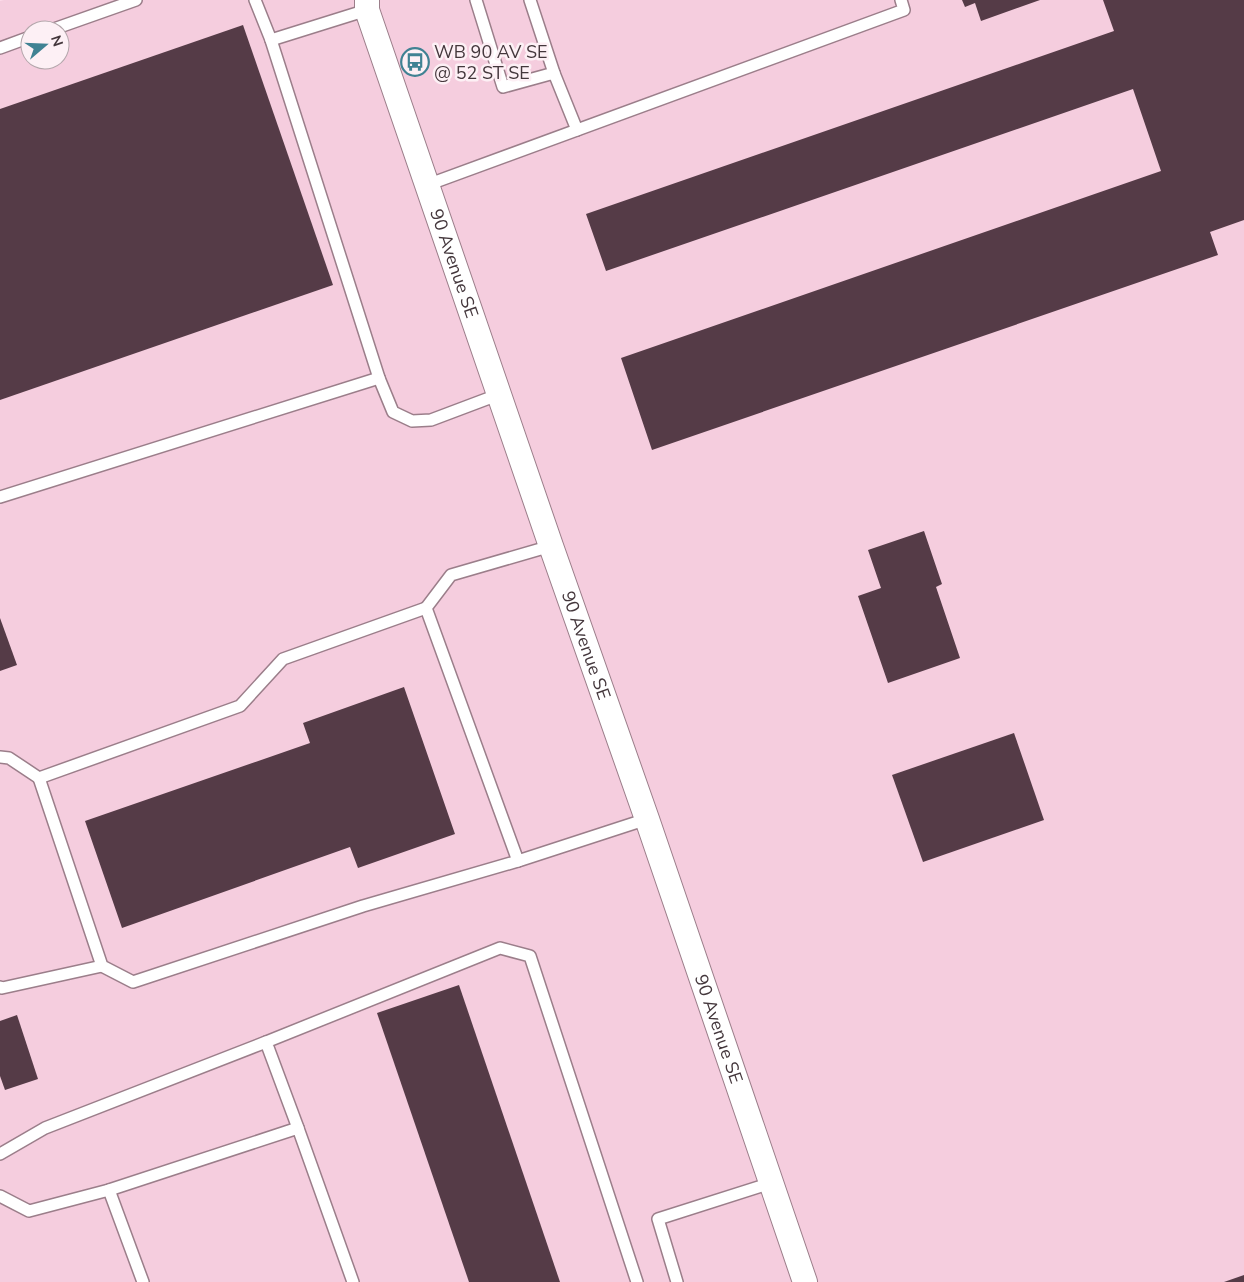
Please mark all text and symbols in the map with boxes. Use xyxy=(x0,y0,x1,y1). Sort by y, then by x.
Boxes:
north arrow xyxy=(20,20,70,70)
text: N xyxy=(46,33,68,49)
place label: WB 90 AV SE @ 52 ST SE xyxy=(434,40,548,85)
bus stop icon: WB 90 AV SE @ 52 ST SE xyxy=(400,47,430,77)
street label: 90 Avenue SE xyxy=(424,206,484,321)
street label: 90 Avenue SE xyxy=(556,588,616,703)
street label: 90 Avenue SE xyxy=(689,971,748,1087)

